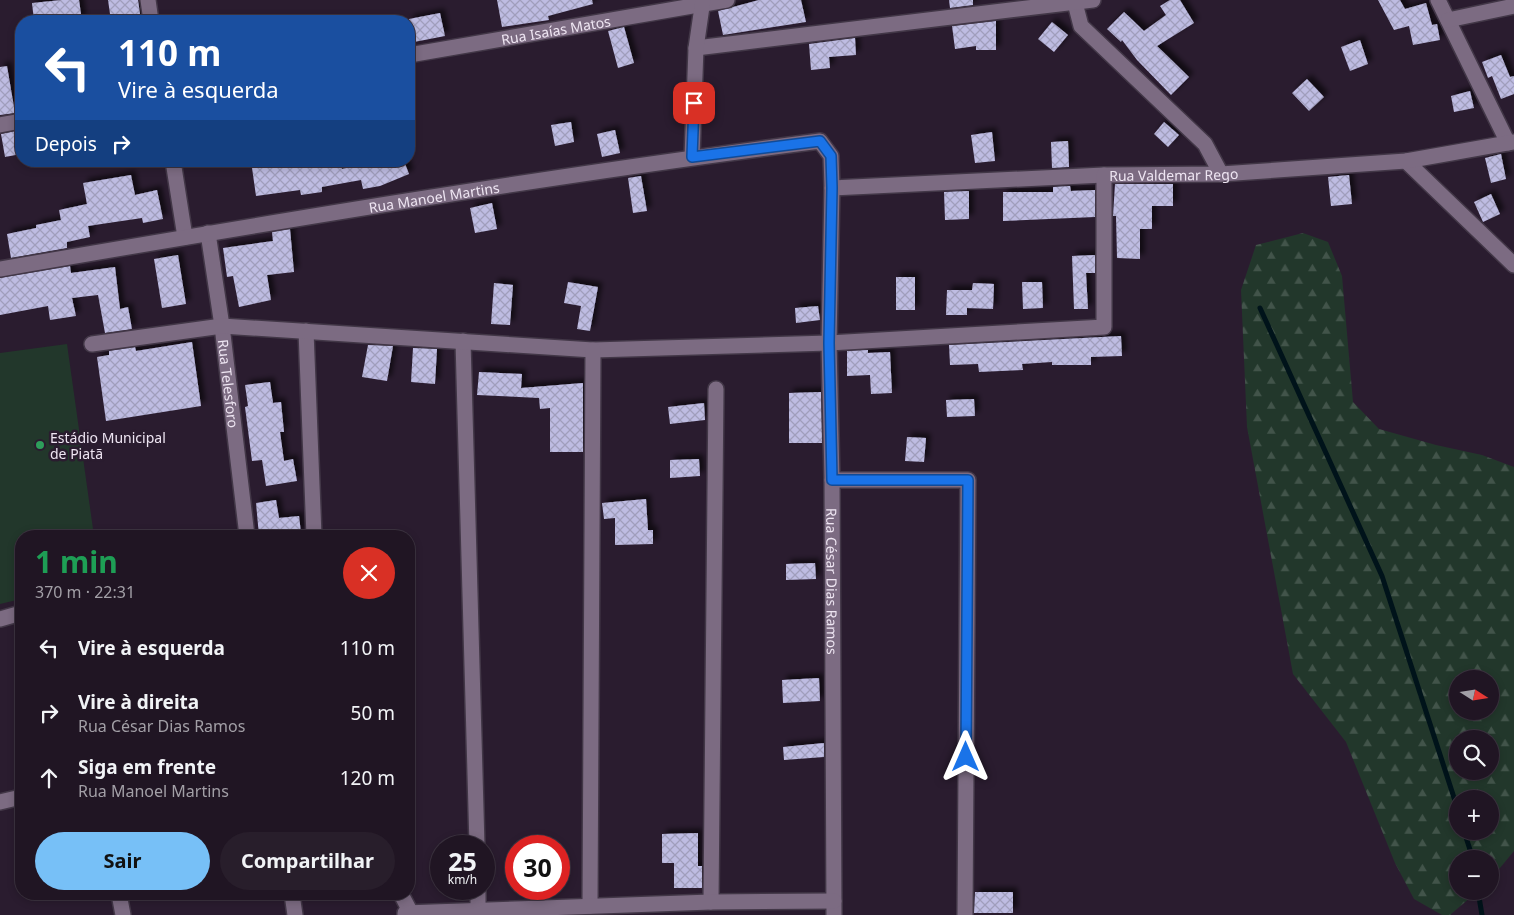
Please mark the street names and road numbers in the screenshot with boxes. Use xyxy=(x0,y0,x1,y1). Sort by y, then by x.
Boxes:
street label: Rua Isaías Matos xyxy=(500,11,612,48)
street label: Rua Valdemar Rego xyxy=(1109,163,1239,184)
street label: Rua Manoel Martins xyxy=(367,177,501,216)
street label: Rua Telesforo xyxy=(214,338,244,429)
street label: Rua César Dias Ramos xyxy=(823,508,842,655)

